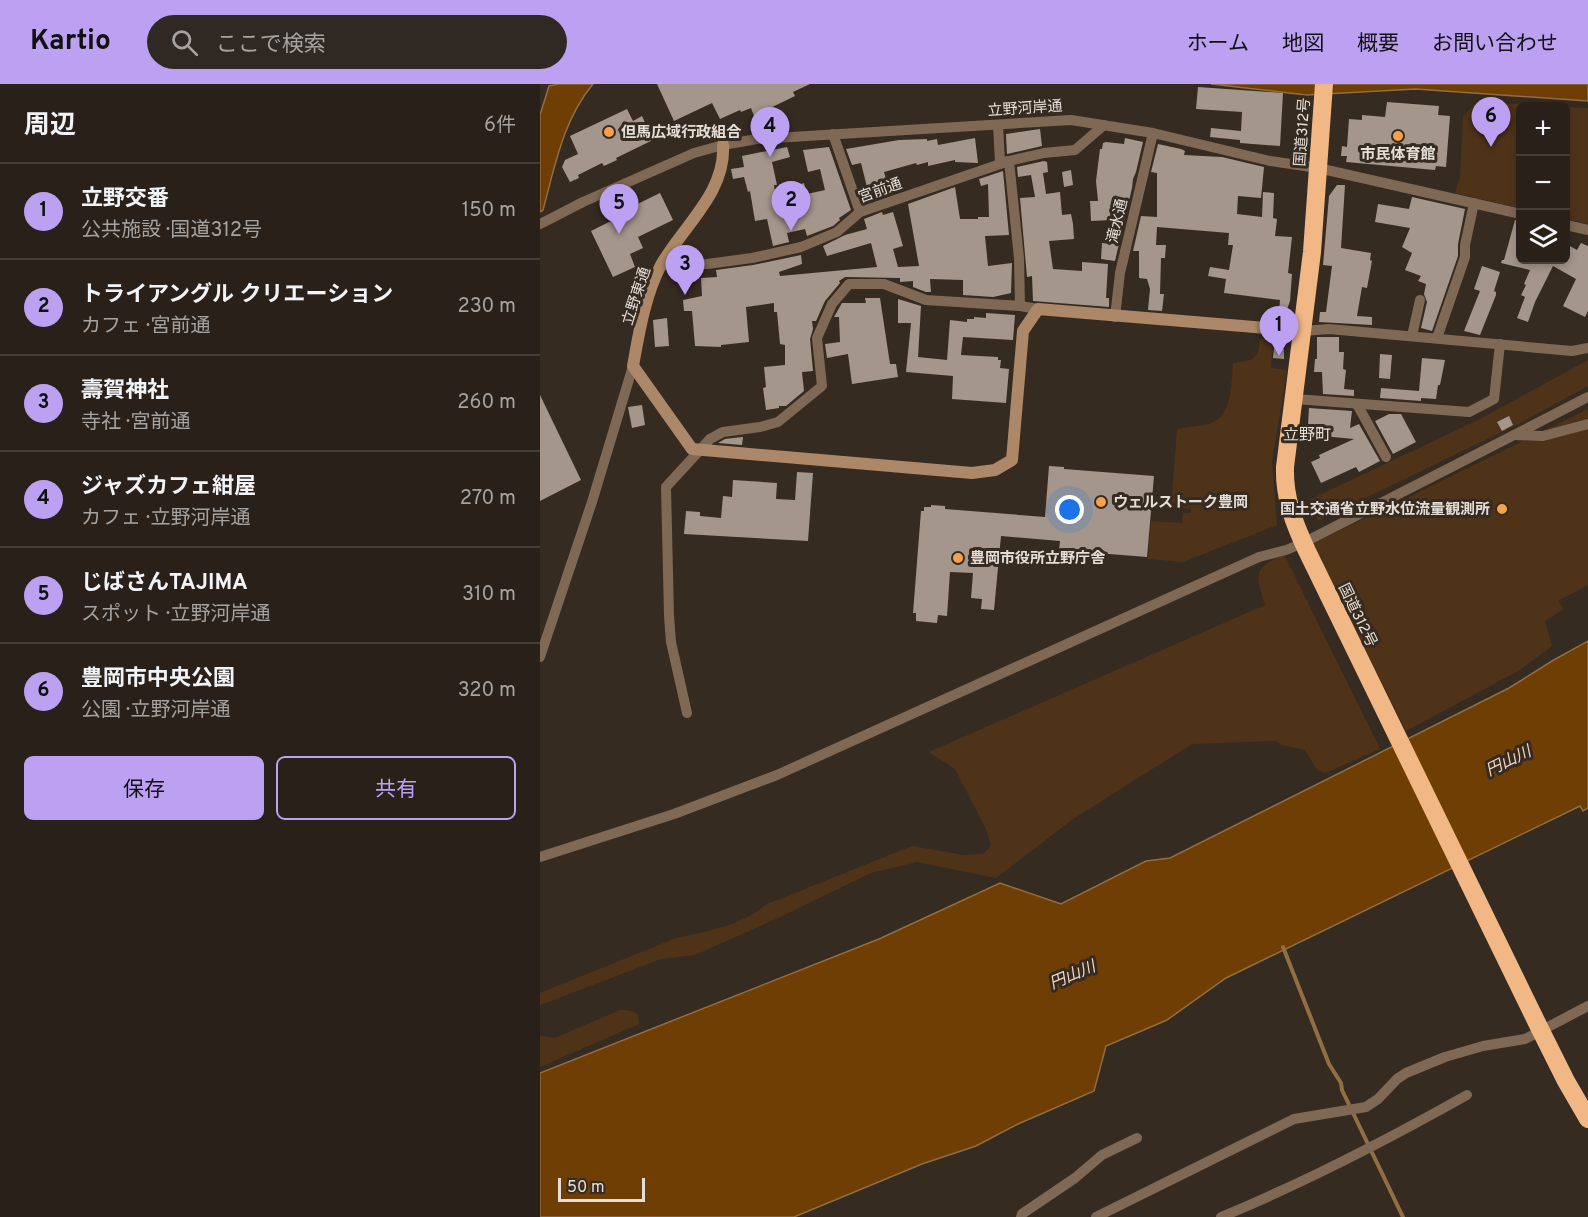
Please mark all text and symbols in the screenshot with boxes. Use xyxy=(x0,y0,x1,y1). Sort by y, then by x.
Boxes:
search box xyxy=(147,15,567,69)
text: Kartio xyxy=(30,24,111,60)
icon: search xyxy=(168,26,201,59)
text: ホーム xyxy=(1187,31,1249,58)
text: 地図 xyxy=(1282,31,1324,58)
text: 概要 xyxy=(1357,31,1399,58)
text: お問い合わせ xyxy=(1432,31,1558,58)
text: ここで検索 xyxy=(216,32,326,59)
street label: 立野河岸通 xyxy=(987,97,1063,122)
street label: 国道312号 xyxy=(1292,97,1315,167)
pin: 6 xyxy=(1472,98,1510,147)
map controls xyxy=(1516,102,1570,264)
button: + xyxy=(1516,102,1570,156)
pin: 4 xyxy=(750,107,790,157)
text: 周辺 xyxy=(24,110,76,143)
text: 6件 xyxy=(484,113,516,139)
place label: 但馬広域行政組合 xyxy=(621,124,742,143)
marker: 但馬広域行政組合 xyxy=(602,125,616,139)
marker: 市民体育館 xyxy=(1391,129,1405,143)
place label: 市民体育館 xyxy=(1360,146,1436,165)
button: − xyxy=(1516,156,1570,210)
street label: 宮前通 xyxy=(856,175,905,208)
pin: 2 xyxy=(772,182,810,231)
pin: 5 xyxy=(600,184,638,234)
text: 立野交番 xyxy=(81,186,169,213)
street label: 滝水通 xyxy=(1104,197,1133,245)
text: 1 xyxy=(40,198,48,224)
text: 150 m xyxy=(462,198,516,224)
button: layers xyxy=(1516,210,1570,264)
text: 公共施設 · 国道312号 xyxy=(81,218,262,244)
pin: 3 xyxy=(666,246,704,295)
street label: 立野東通 xyxy=(619,265,656,328)
text: トライアングル クリエーション xyxy=(81,282,393,309)
text: 2 xyxy=(37,294,50,320)
text: 230 m xyxy=(457,294,516,320)
pin: 1 xyxy=(1260,306,1298,356)
text: カフェ · 宮前通 xyxy=(81,314,210,340)
text: 壽賀神社 xyxy=(81,378,169,405)
text: 3 xyxy=(38,390,50,416)
text: 260 m xyxy=(457,390,516,416)
text: 寺社 · 宮前通 xyxy=(81,410,190,436)
district label: 立野町 xyxy=(1283,426,1331,446)
text: ジャズカフェ紺屋 xyxy=(81,474,256,501)
text: 4 xyxy=(37,486,50,512)
text: 270 m xyxy=(460,486,516,512)
place label: ウェルストーク豊岡 xyxy=(1113,494,1248,513)
your location xyxy=(1055,495,1084,524)
marker: ウェルストーク豊岡 xyxy=(1094,495,1108,509)
place label: 国土交通省立野水位流量観測所 xyxy=(1280,500,1490,520)
marker: 国土交通省立野水位流量観測所 xyxy=(1495,502,1509,516)
text: カフェ · 立野河岸通 xyxy=(81,506,250,532)
place label: 豊岡市役所立野庁舎 xyxy=(970,550,1106,569)
marker: 豊岡市役所立野庁舎 xyxy=(951,551,965,565)
text: じばさんTAJIMA xyxy=(81,570,248,597)
street label: 国道312号 xyxy=(1333,581,1380,651)
text: 5 xyxy=(37,582,50,608)
text: 310 m xyxy=(462,582,516,608)
text: スポット · 立野河岸通 xyxy=(81,602,270,628)
text: 豊岡市中央公園 xyxy=(81,666,235,693)
text: 6 xyxy=(37,678,50,704)
text: 320 m xyxy=(458,678,516,704)
text: 公園 · 立野河岸通 xyxy=(81,698,230,724)
water label: 円山川 xyxy=(1483,741,1537,781)
button: 保存 xyxy=(24,756,264,820)
button: 共有 xyxy=(276,756,516,820)
water label: 円山川 xyxy=(1047,956,1101,994)
scale bar xyxy=(558,1175,645,1202)
text: 50 m xyxy=(567,1178,605,1198)

